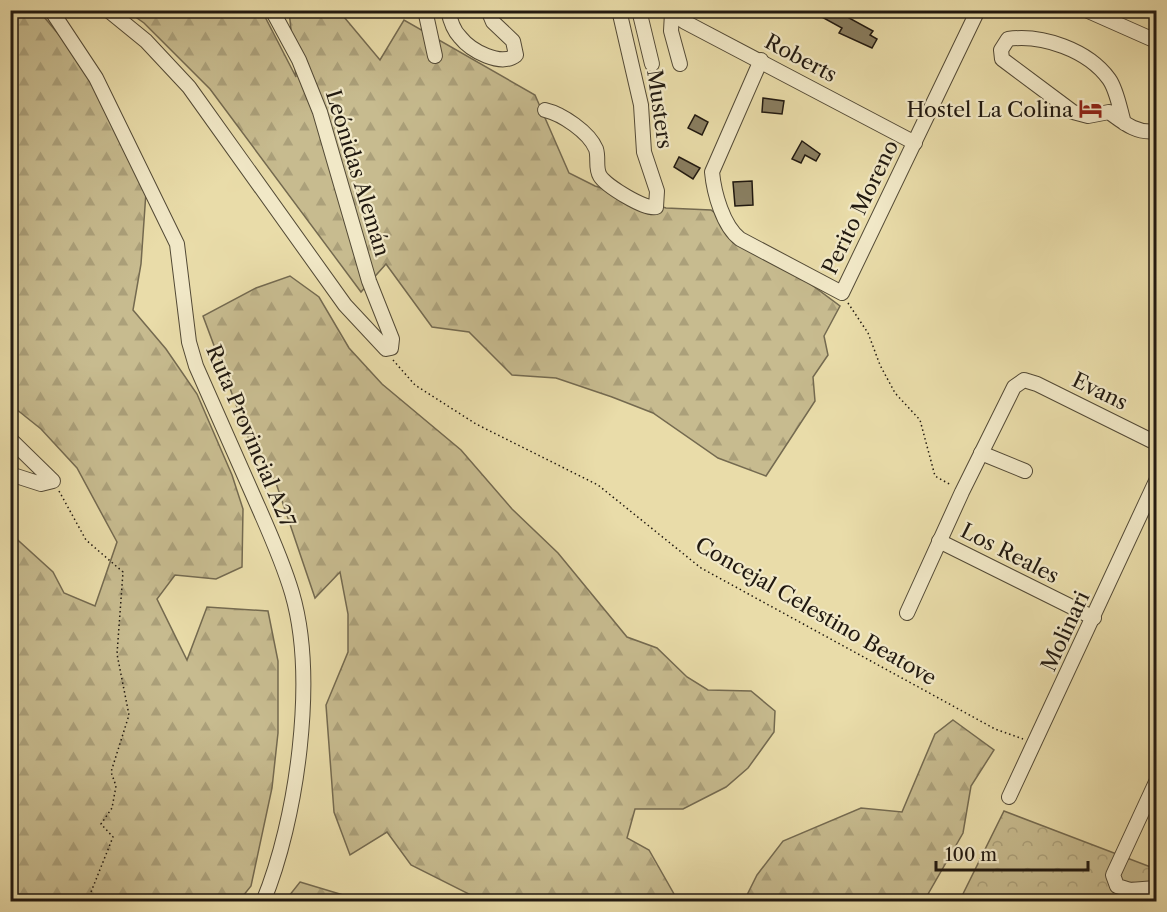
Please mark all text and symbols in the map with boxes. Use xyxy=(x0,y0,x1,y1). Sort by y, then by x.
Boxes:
street label: Roberts xyxy=(761,29,841,87)
street label: Musters xyxy=(642,68,678,150)
street label: Leónidas Alemán xyxy=(321,87,395,259)
hotel icon: Hostel La Colina xyxy=(1078,96,1104,122)
place label: Hostel La Colina xyxy=(907,97,1074,122)
street label: Perito Moreno xyxy=(817,136,903,278)
street label: Ruta Provincial A27 xyxy=(201,341,301,532)
street label: Evans xyxy=(1068,367,1132,415)
street label: Los Reales xyxy=(957,518,1063,588)
street label: Concejal Celestino Beatove xyxy=(691,532,941,690)
street label: Molinari xyxy=(1036,587,1094,675)
scale bar xyxy=(936,834,1088,872)
text: 100 m xyxy=(945,844,997,866)

